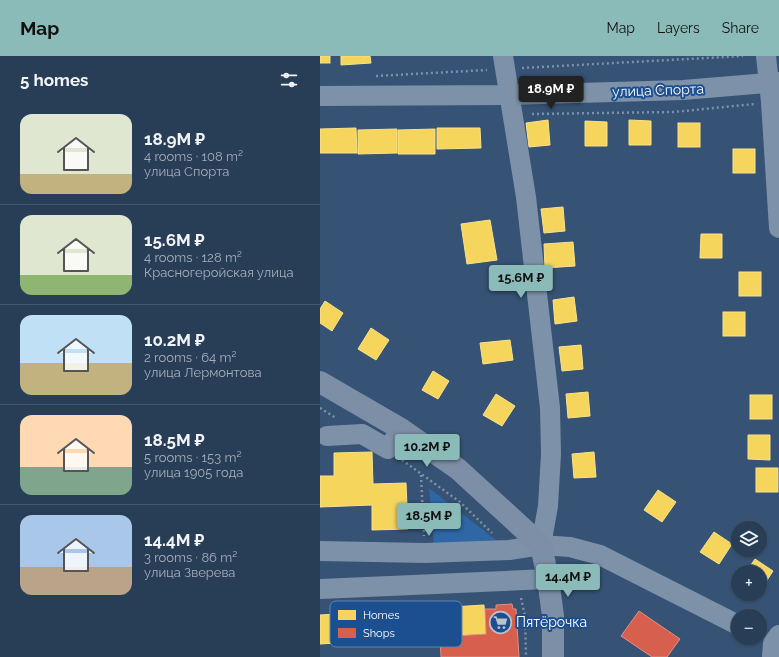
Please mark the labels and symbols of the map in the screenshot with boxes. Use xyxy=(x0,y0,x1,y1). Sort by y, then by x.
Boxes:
pin: 18.9M ₽ xyxy=(514,76,588,110)
street label: улица Спорта xyxy=(612,80,704,100)
pin: 15.6M ₽ xyxy=(484,265,558,299)
pin: 10.2M ₽ xyxy=(390,434,464,468)
pin: 18.5M ₽ xyxy=(392,503,466,537)
pin: 14.4M ₽ xyxy=(531,564,605,598)
legend xyxy=(330,601,462,647)
text: Homes xyxy=(363,609,399,622)
supermarket icon: Пятёрочка xyxy=(488,609,514,635)
place label: Пятёрочка xyxy=(516,614,587,630)
text: Shops xyxy=(363,627,395,640)

